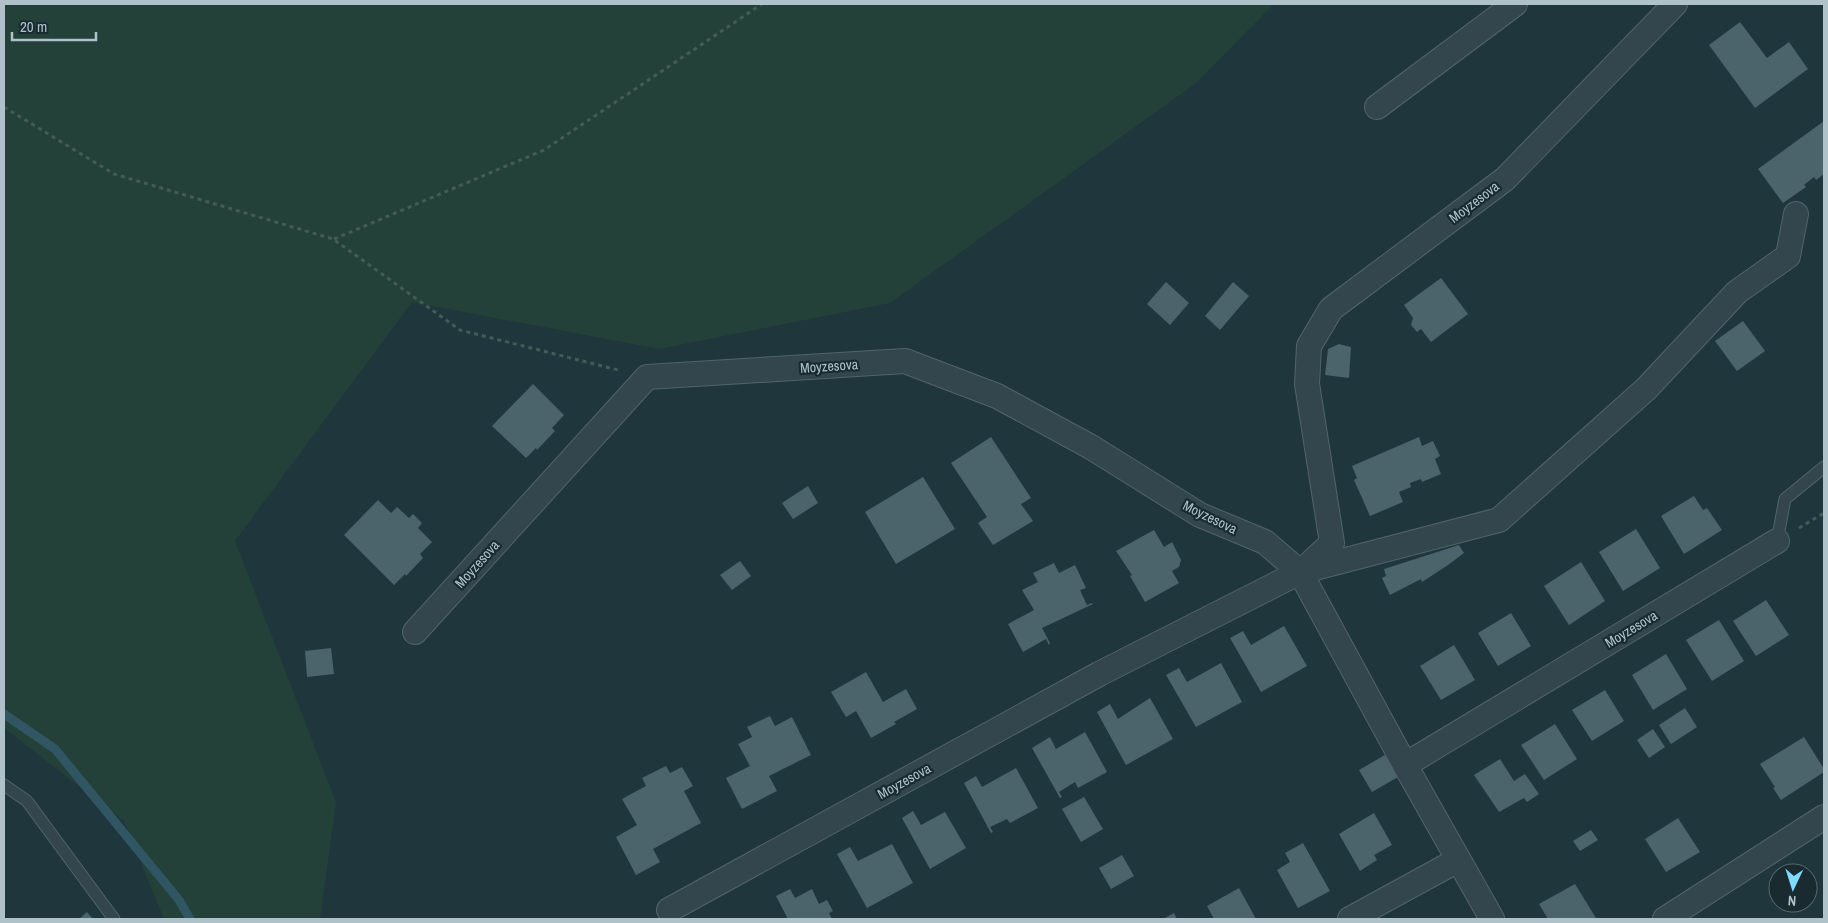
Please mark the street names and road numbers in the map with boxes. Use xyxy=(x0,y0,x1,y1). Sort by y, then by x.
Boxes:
street label: Moyzesova xyxy=(1445,177,1503,227)
street label: Moyzesova xyxy=(799,355,859,377)
street label: Moyzesova xyxy=(1180,496,1241,538)
street label: Moyzesova xyxy=(451,536,504,592)
street label: Moyzesova xyxy=(1601,606,1661,652)
street label: Moyzesova xyxy=(874,759,934,803)

